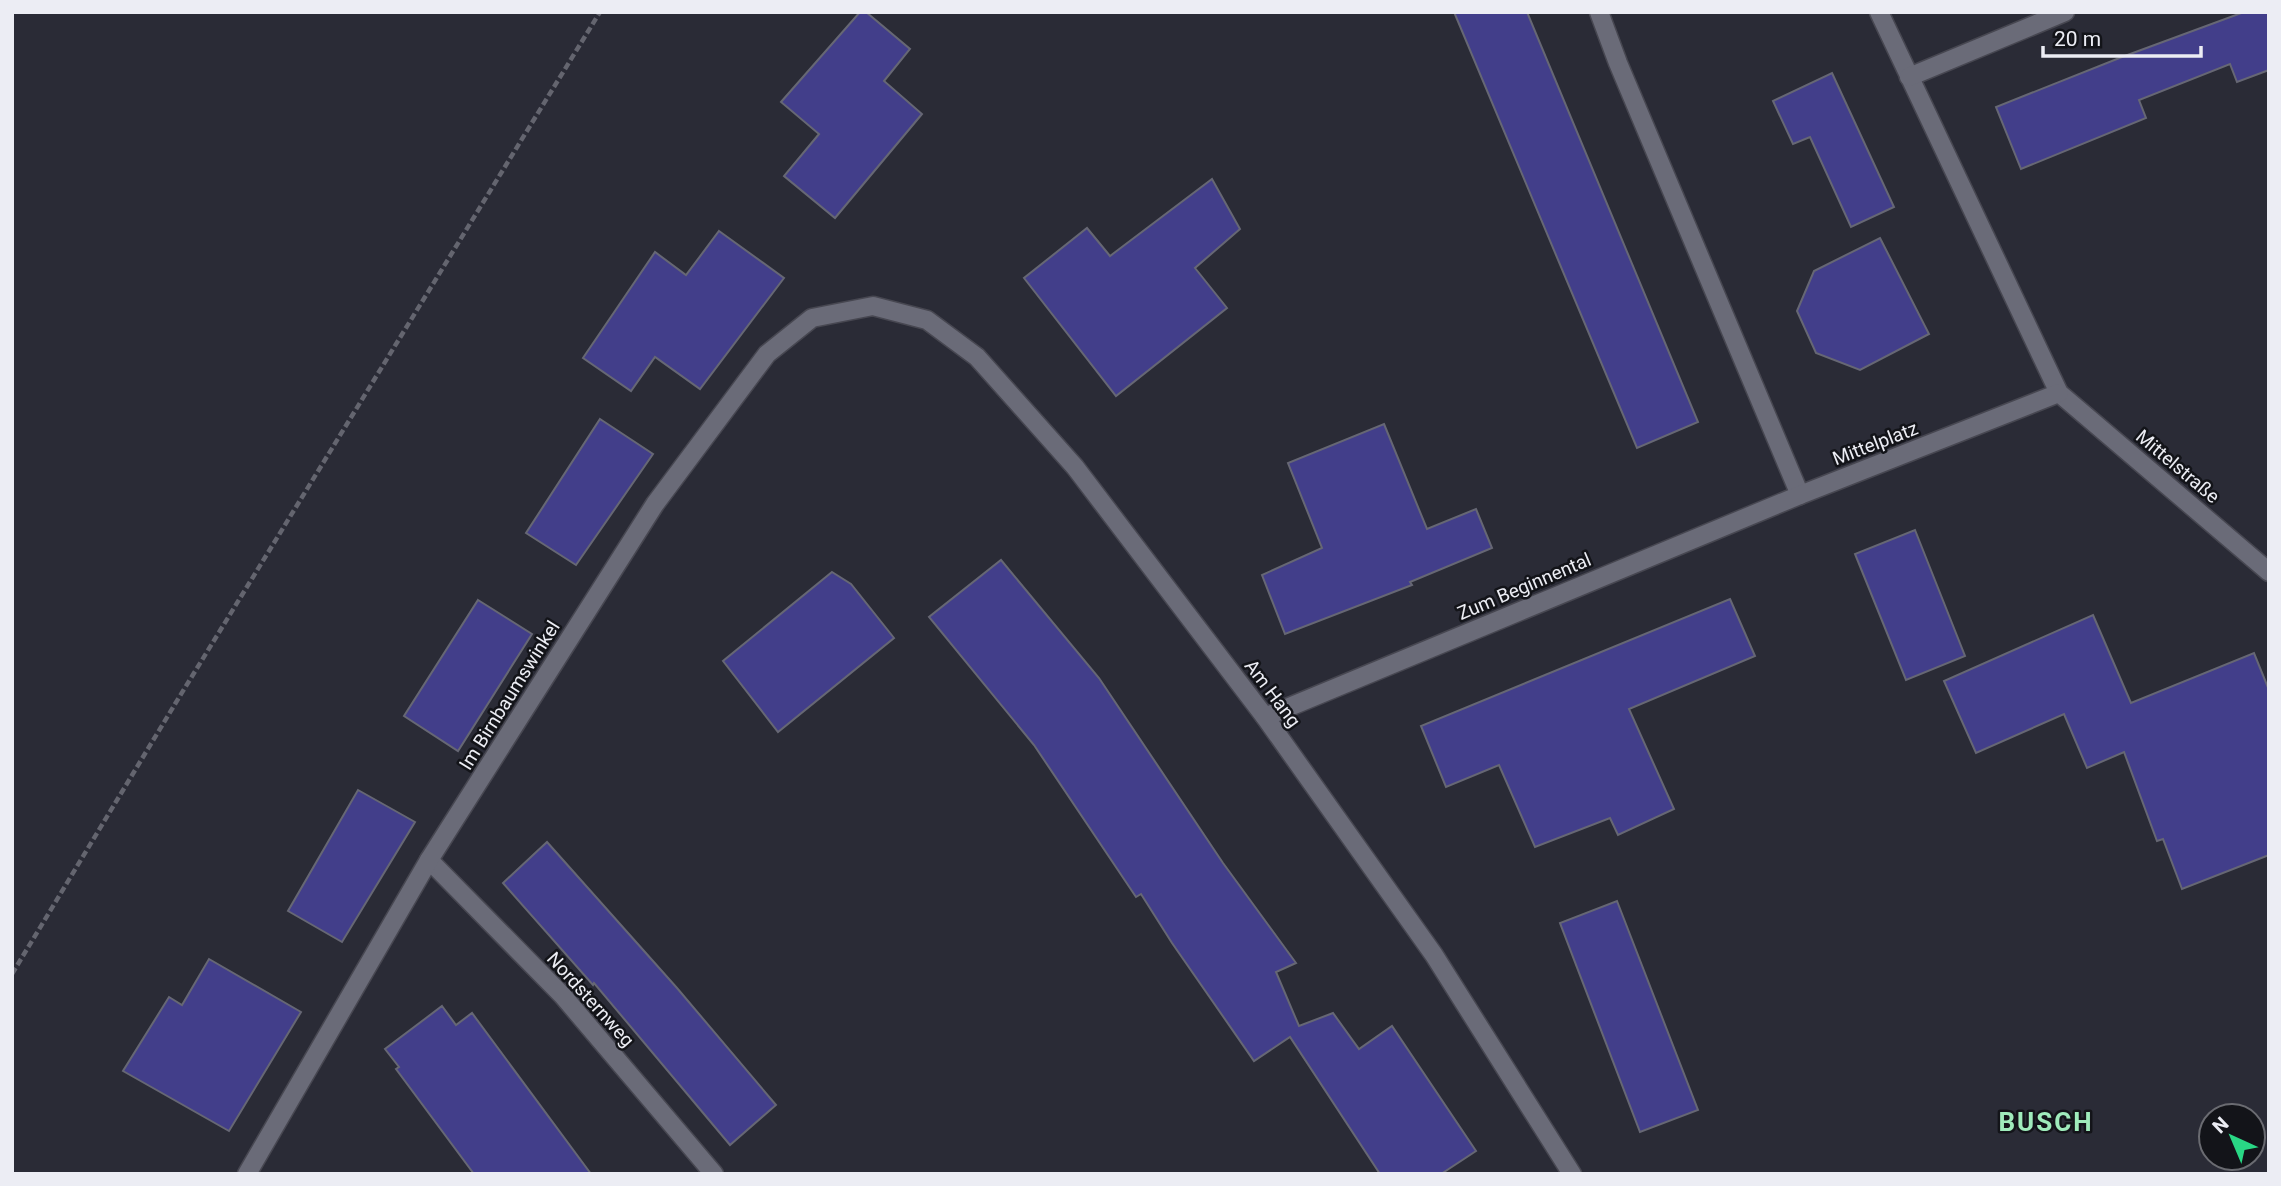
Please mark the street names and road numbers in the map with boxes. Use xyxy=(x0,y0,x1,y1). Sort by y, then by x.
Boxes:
street label: Mittelplatz xyxy=(1829,417,1921,470)
street label: Mittelstraße xyxy=(2131,425,2224,508)
street label: Zum Beginnental xyxy=(1454,548,1594,625)
street label: Im Birnbaumswinkel xyxy=(454,616,565,774)
street label: Am Hang xyxy=(1240,655,1306,732)
street label: Nordsternweg xyxy=(542,947,639,1051)

